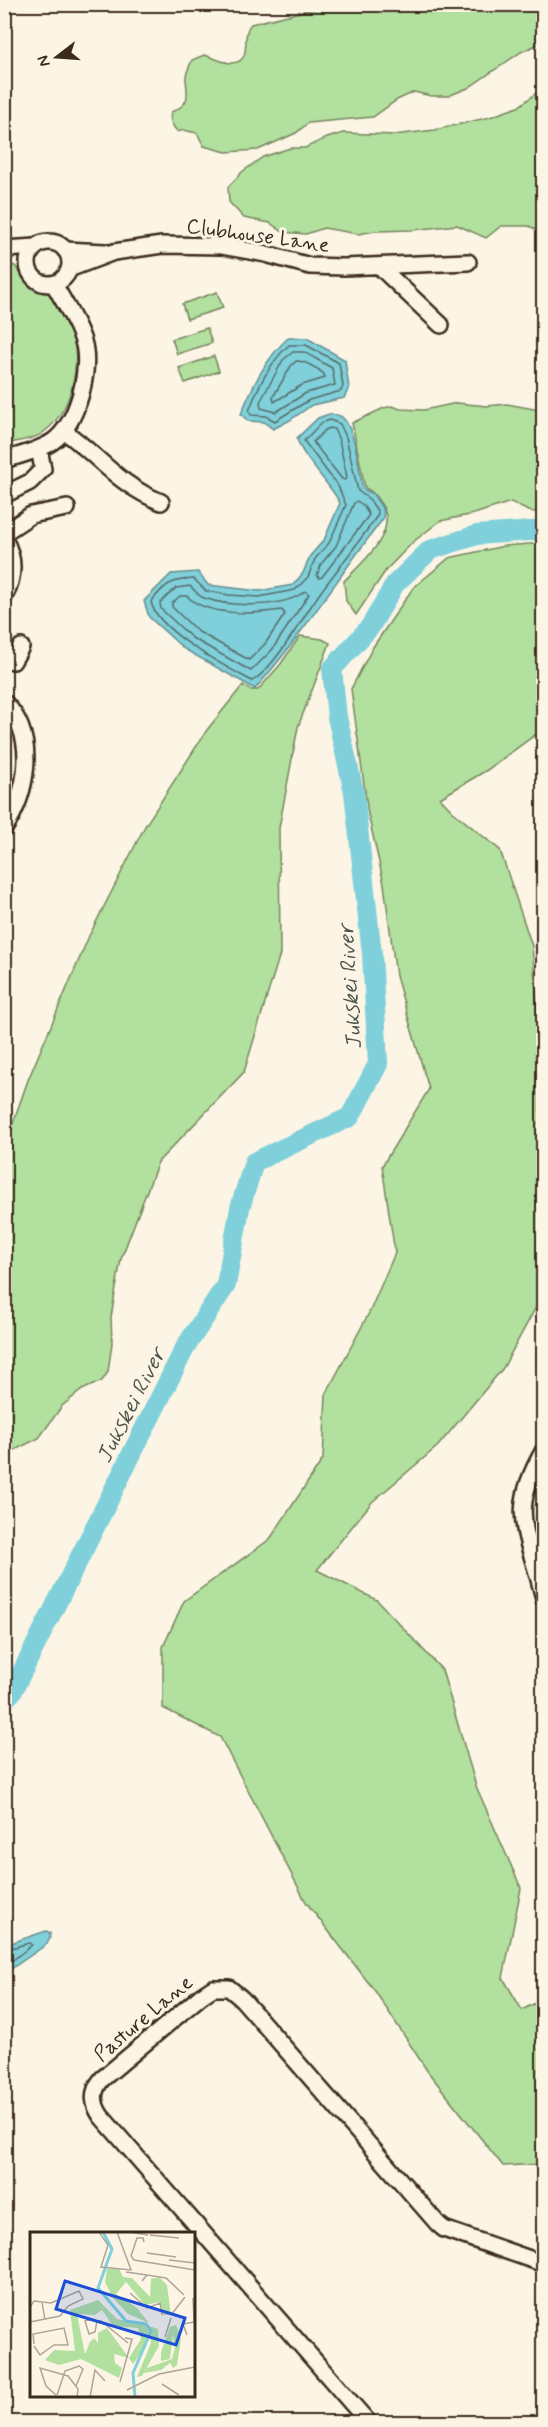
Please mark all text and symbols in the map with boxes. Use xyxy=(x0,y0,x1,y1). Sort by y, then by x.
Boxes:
north arrow xyxy=(27,27,87,87)
text: N xyxy=(32,53,56,69)
street label: Clubhouse Lane xyxy=(185,212,331,260)
water label: Jukskei River xyxy=(332,921,369,1050)
water label: Jukskei River xyxy=(91,1342,174,1468)
street label: Pasture Lane xyxy=(88,1969,199,2068)
inset map xyxy=(30,2232,195,2397)

